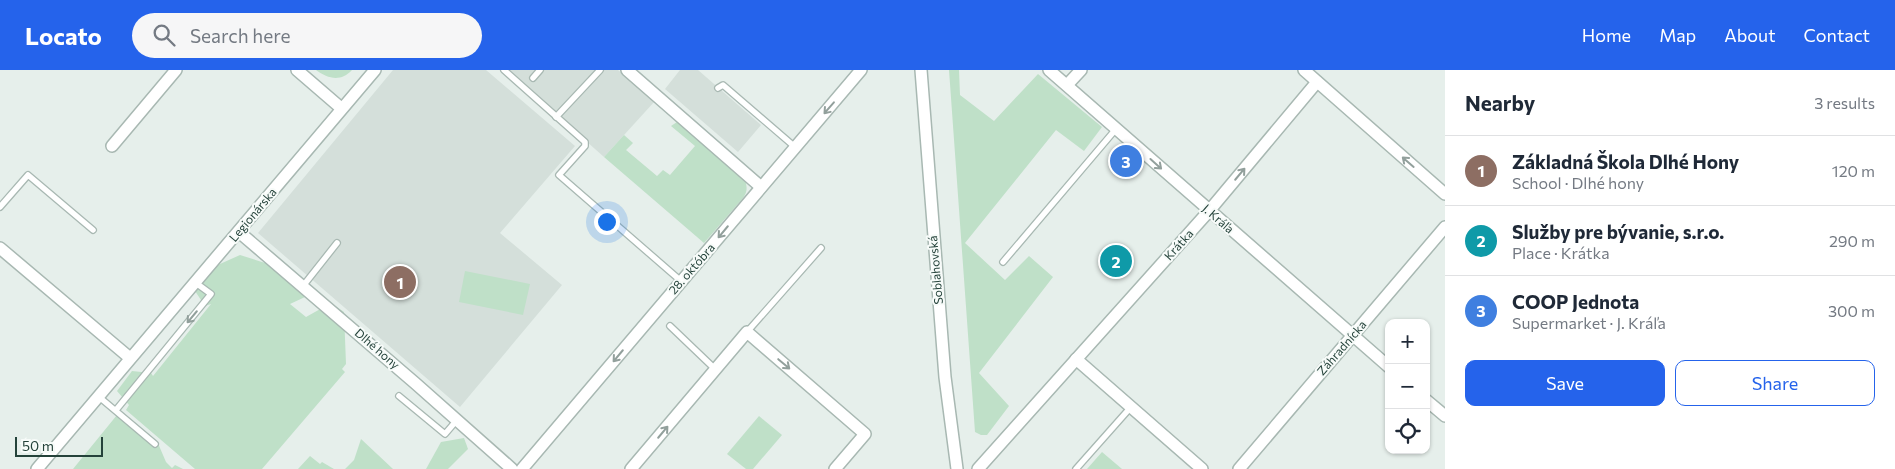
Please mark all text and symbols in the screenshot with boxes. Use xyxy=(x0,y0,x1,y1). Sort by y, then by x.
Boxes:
search box xyxy=(132,13,482,58)
text: Locato xyxy=(25,21,102,50)
icon: search xyxy=(150,21,178,49)
text: Search here xyxy=(190,24,290,47)
text: Home xyxy=(1582,24,1631,46)
text: Map xyxy=(1659,24,1696,46)
text: About xyxy=(1724,24,1776,46)
text: Contact xyxy=(1804,24,1870,46)
text: Nearby xyxy=(1465,90,1535,115)
text: 3 results xyxy=(1814,93,1875,112)
one-way arrow xyxy=(823,102,834,115)
pin: 3 xyxy=(1110,142,1142,180)
text: Základná Škola Dlhé Hony xyxy=(1512,150,1739,173)
one-way arrow xyxy=(1402,156,1415,167)
one-way arrow xyxy=(1149,158,1162,169)
text: 1 xyxy=(1477,161,1485,180)
text: 120 m xyxy=(1832,161,1875,180)
one-way arrow xyxy=(1235,168,1246,181)
text: School · Dlhé hony xyxy=(1512,173,1644,192)
street label: Legionárska xyxy=(226,185,279,244)
street label: J. Kráľa xyxy=(1199,201,1237,236)
your location xyxy=(594,209,620,235)
text: Služby pre bývanie, s.r.o. xyxy=(1512,220,1724,243)
one-way arrow xyxy=(718,225,729,238)
street label: Krátka xyxy=(1161,226,1196,263)
text: 2 xyxy=(1476,231,1486,250)
text: 290 m xyxy=(1829,231,1875,250)
street label: Soblahovská xyxy=(925,235,945,305)
street label: 28. októbra xyxy=(665,240,717,297)
pin: 2 xyxy=(1100,242,1132,280)
text: Place · Krátka xyxy=(1512,243,1610,262)
pin: 1 xyxy=(384,263,416,301)
text: COOP Jednota xyxy=(1512,290,1639,313)
text: 3 xyxy=(1476,301,1486,320)
text: 300 m xyxy=(1828,301,1875,320)
one-way arrow xyxy=(187,310,198,323)
text: Supermarket · J. Kráľa xyxy=(1512,313,1666,332)
street label: Záhradnícka xyxy=(1314,317,1369,377)
map controls xyxy=(1385,319,1430,454)
button: + xyxy=(1385,319,1430,364)
street label: Dlhé hony xyxy=(353,325,403,371)
one-way arrow xyxy=(612,349,624,362)
one-way arrow xyxy=(777,358,790,370)
button: Save xyxy=(1465,360,1665,406)
button: Share xyxy=(1675,360,1875,406)
button: − xyxy=(1385,364,1430,409)
button: locate xyxy=(1385,409,1430,454)
one-way arrow xyxy=(657,425,668,438)
scale bar xyxy=(15,434,102,457)
text: 50 m xyxy=(22,437,54,454)

